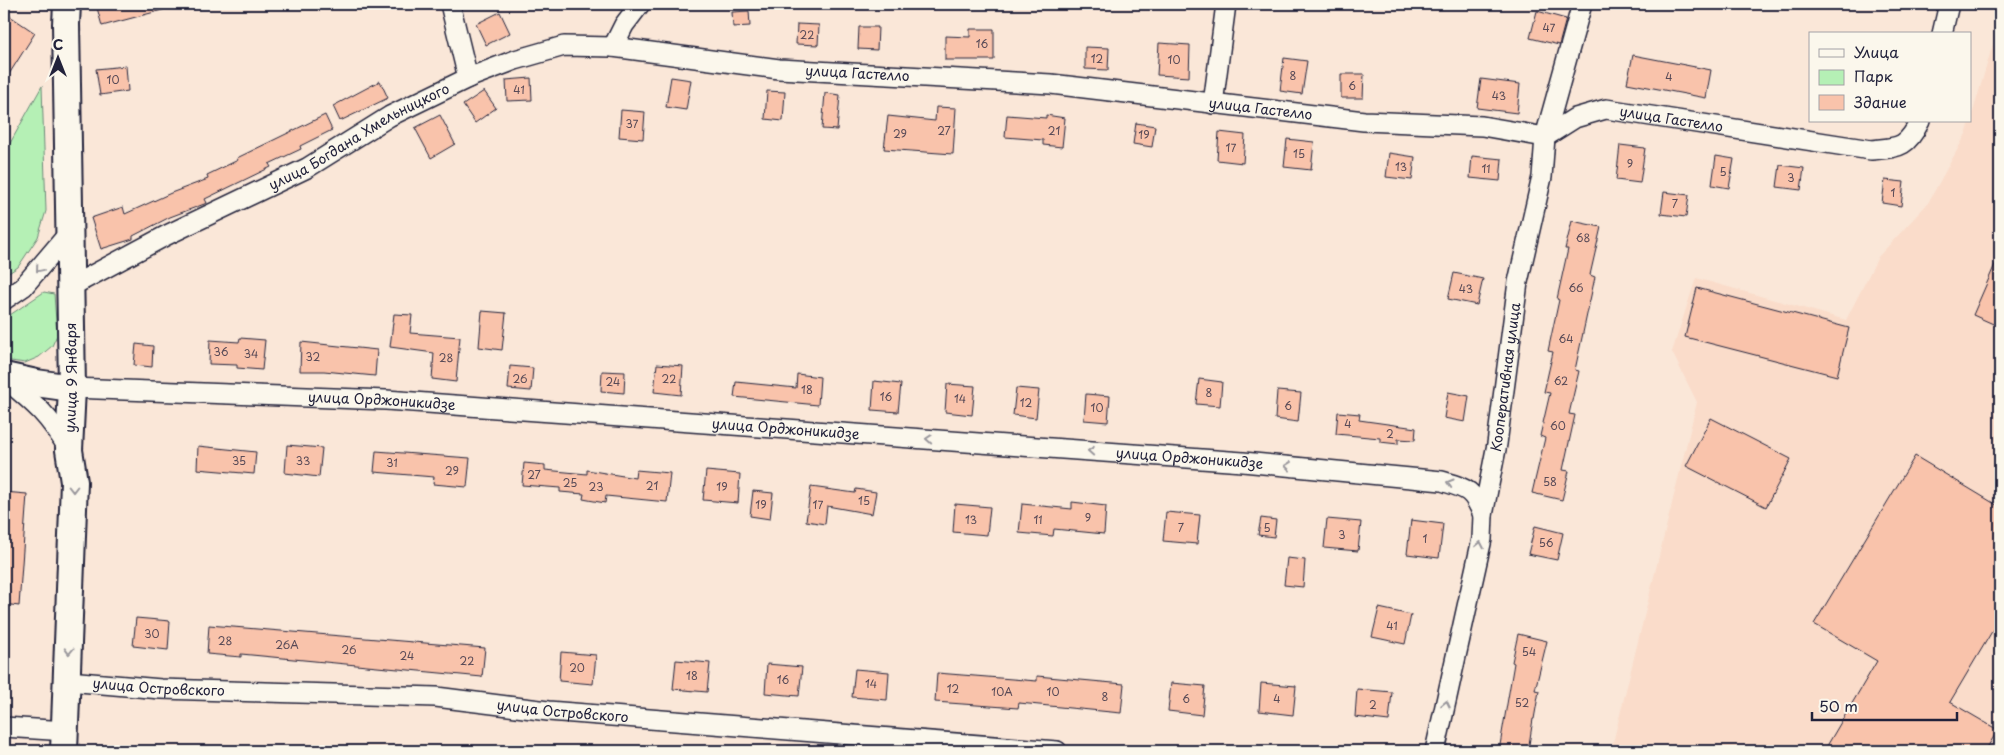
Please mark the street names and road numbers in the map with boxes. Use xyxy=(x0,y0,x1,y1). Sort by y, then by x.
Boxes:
street label: улица Гастелло xyxy=(805,59,910,86)
street label: улица Богдана Хмельницкого xyxy=(265,78,453,195)
street label: улица Гастелло xyxy=(1208,92,1314,125)
street label: улица Гастелло xyxy=(1618,100,1725,137)
street label: Кооперативная улица xyxy=(1485,301,1525,453)
street label: улица 9 Января xyxy=(59,322,82,433)
street label: улица Орджоникидзе xyxy=(307,386,457,415)
street label: улица Орджоникидзе xyxy=(711,413,861,444)
street label: улица Орджоникидзе xyxy=(1115,442,1265,474)
street label: улица Островского xyxy=(92,672,225,701)
street label: улица Островского xyxy=(496,694,630,727)

